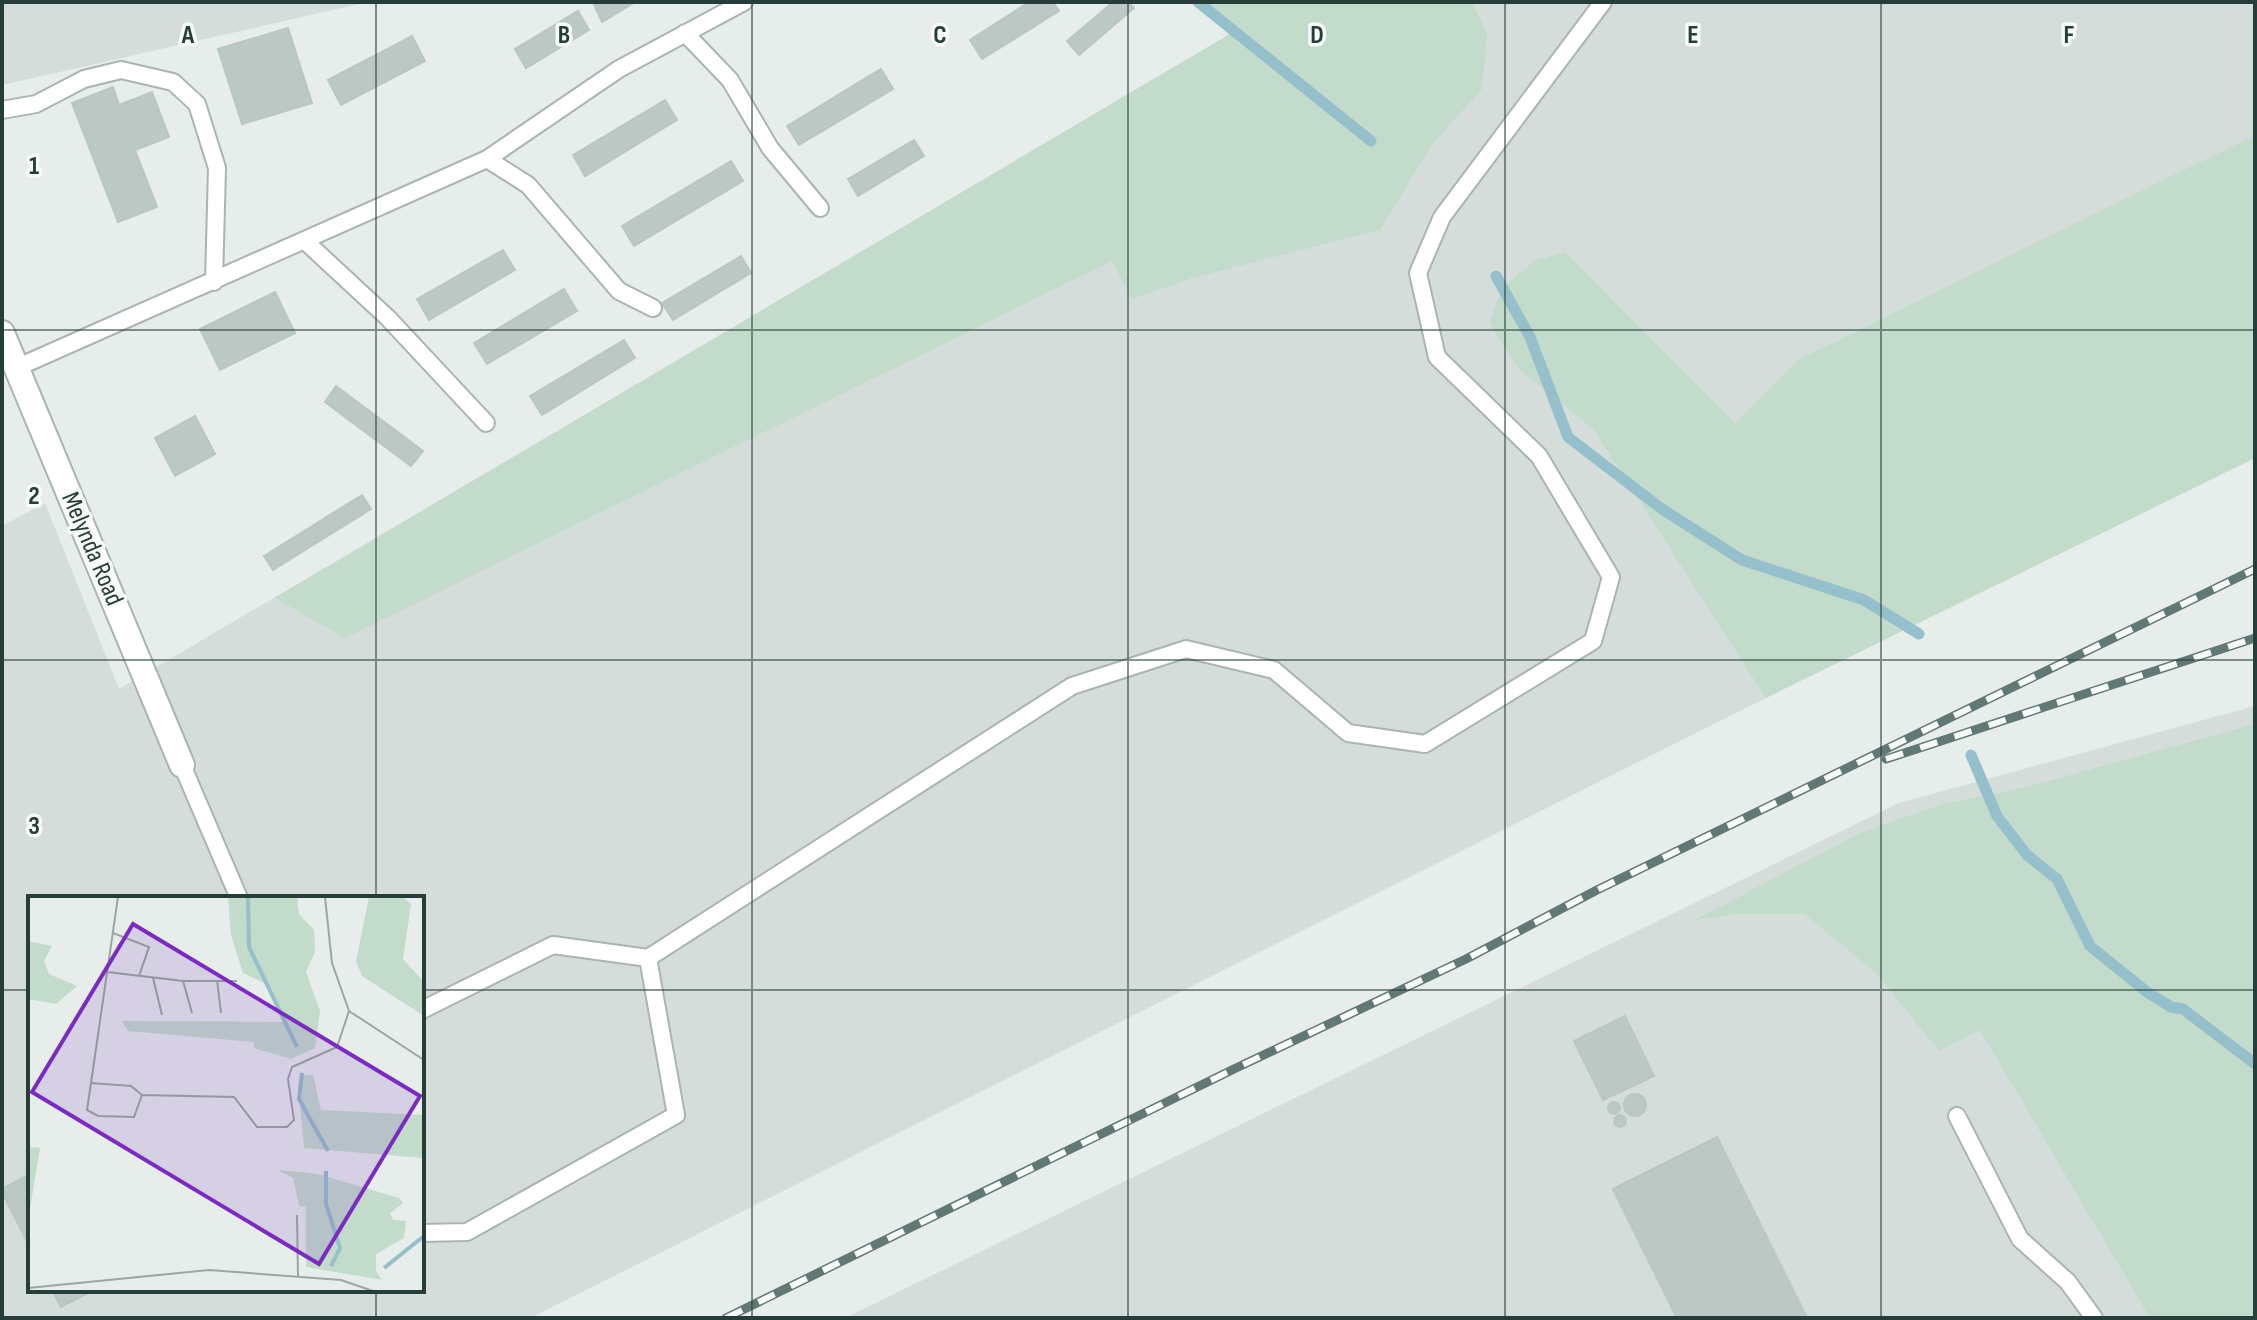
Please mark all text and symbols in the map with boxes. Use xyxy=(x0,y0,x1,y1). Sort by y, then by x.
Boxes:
text: A xyxy=(181,20,195,51)
text: B xyxy=(558,20,570,51)
text: C xyxy=(933,20,947,51)
text: D xyxy=(1310,20,1324,51)
text: E xyxy=(1687,20,1699,51)
text: F xyxy=(2064,20,2075,51)
text: 1 xyxy=(29,151,39,182)
text: 2 xyxy=(28,481,40,512)
street label: Melynda Road xyxy=(54,488,130,610)
text: 3 xyxy=(28,811,40,842)
inset map xyxy=(28,896,424,1292)

